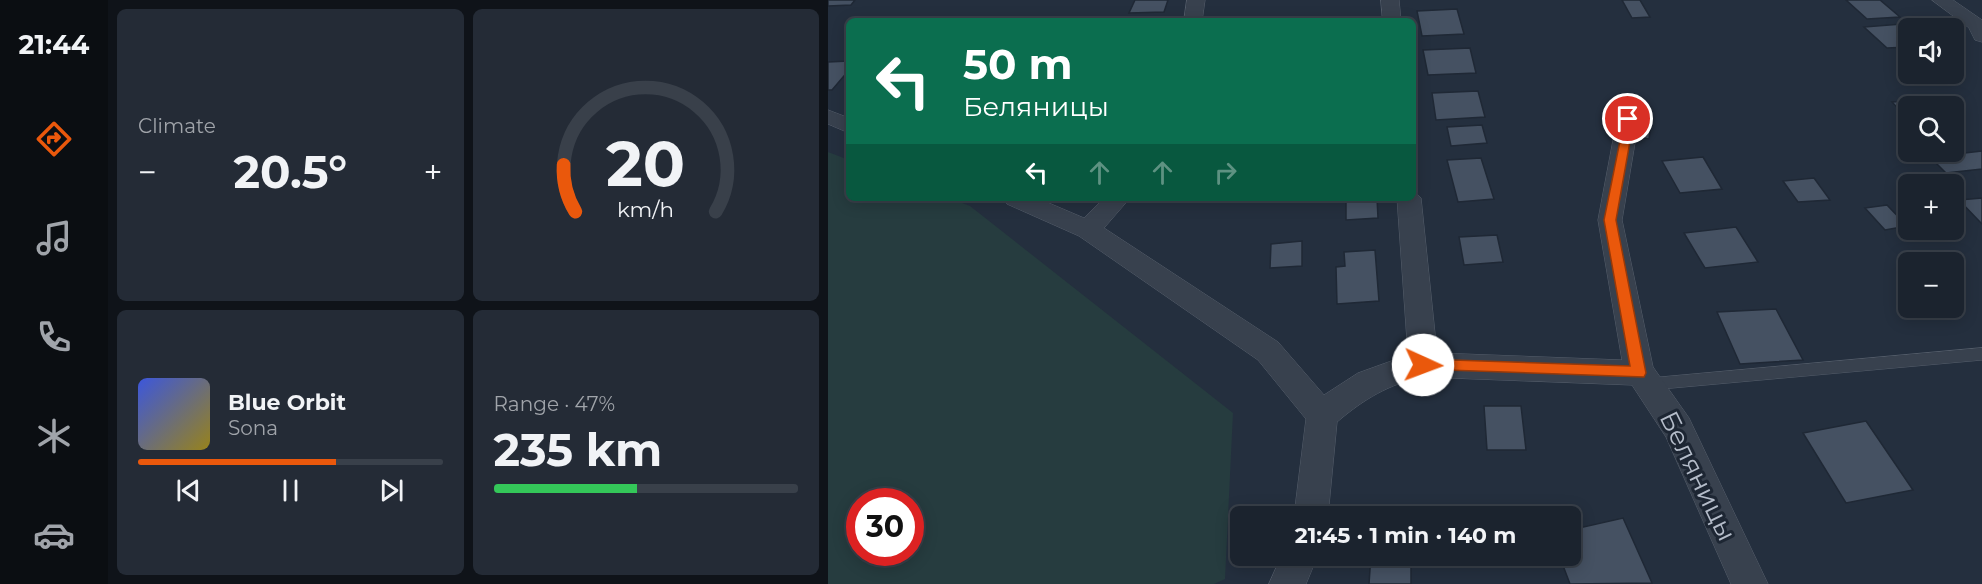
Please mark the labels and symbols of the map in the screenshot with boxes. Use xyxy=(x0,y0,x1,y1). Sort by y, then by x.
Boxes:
pin xyxy=(1602,93,1653,144)
position arrow xyxy=(1391,333,1455,397)
street label: Беляницы xyxy=(1653,406,1743,546)
speed limit sign: 30 xyxy=(846,488,924,566)

